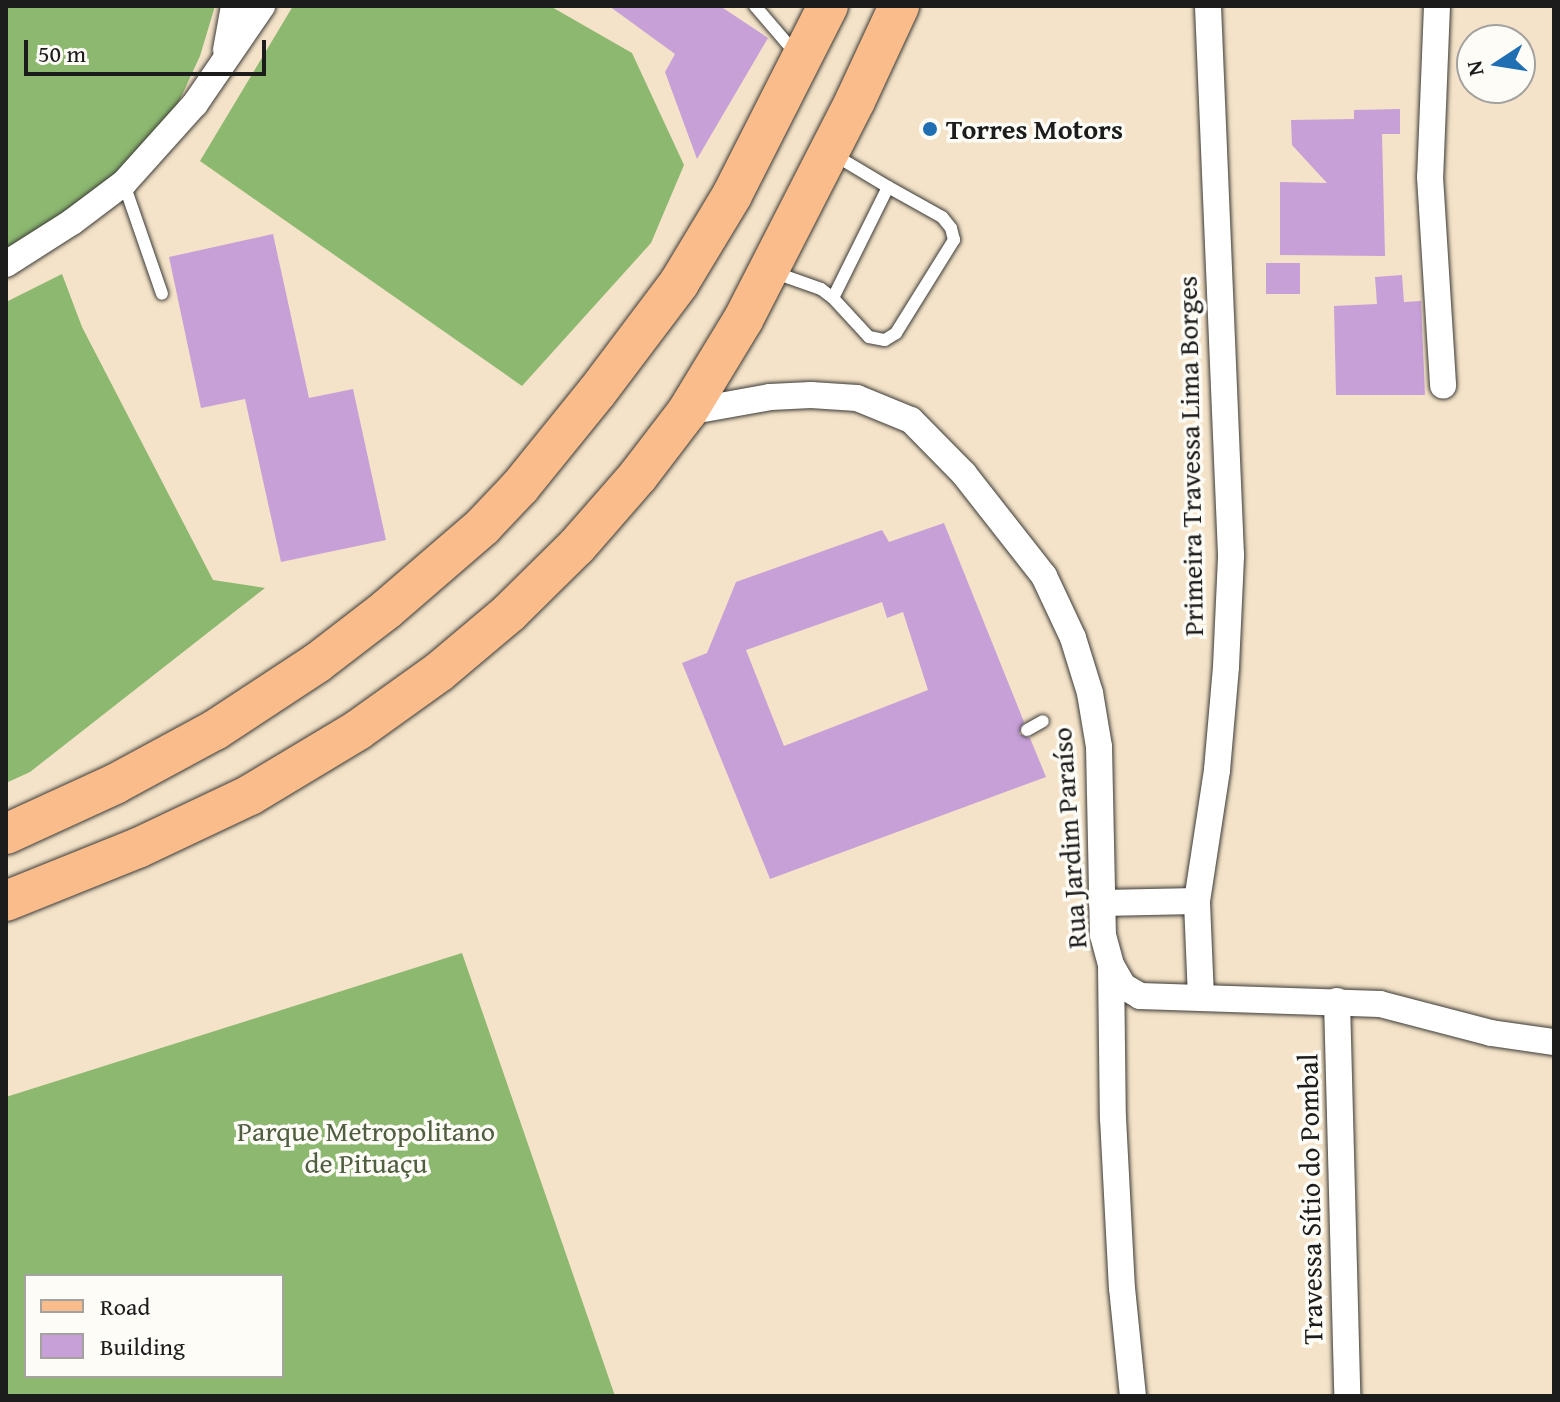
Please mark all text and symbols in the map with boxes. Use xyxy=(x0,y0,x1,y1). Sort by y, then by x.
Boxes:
scale bar xyxy=(28,24,270,74)
north arrow xyxy=(1456,24,1536,104)
text: 50 m xyxy=(38,36,86,71)
text: N xyxy=(1457,58,1492,79)
place label: Torres Motors xyxy=(946,112,1123,146)
marker: Torres Motors xyxy=(921,120,939,138)
street label: Primeira Travessa Lima Borges xyxy=(1170,275,1210,637)
street label: Rua Jardim Paraíso xyxy=(1045,726,1093,950)
street label: Travessa Sítio do Pombal xyxy=(1291,1053,1329,1345)
park label: Parque Metropolitano de Pituaçu xyxy=(237,1114,495,1180)
legend xyxy=(24,1274,284,1378)
text: Road xyxy=(100,1289,150,1324)
text: Building xyxy=(100,1329,185,1364)

